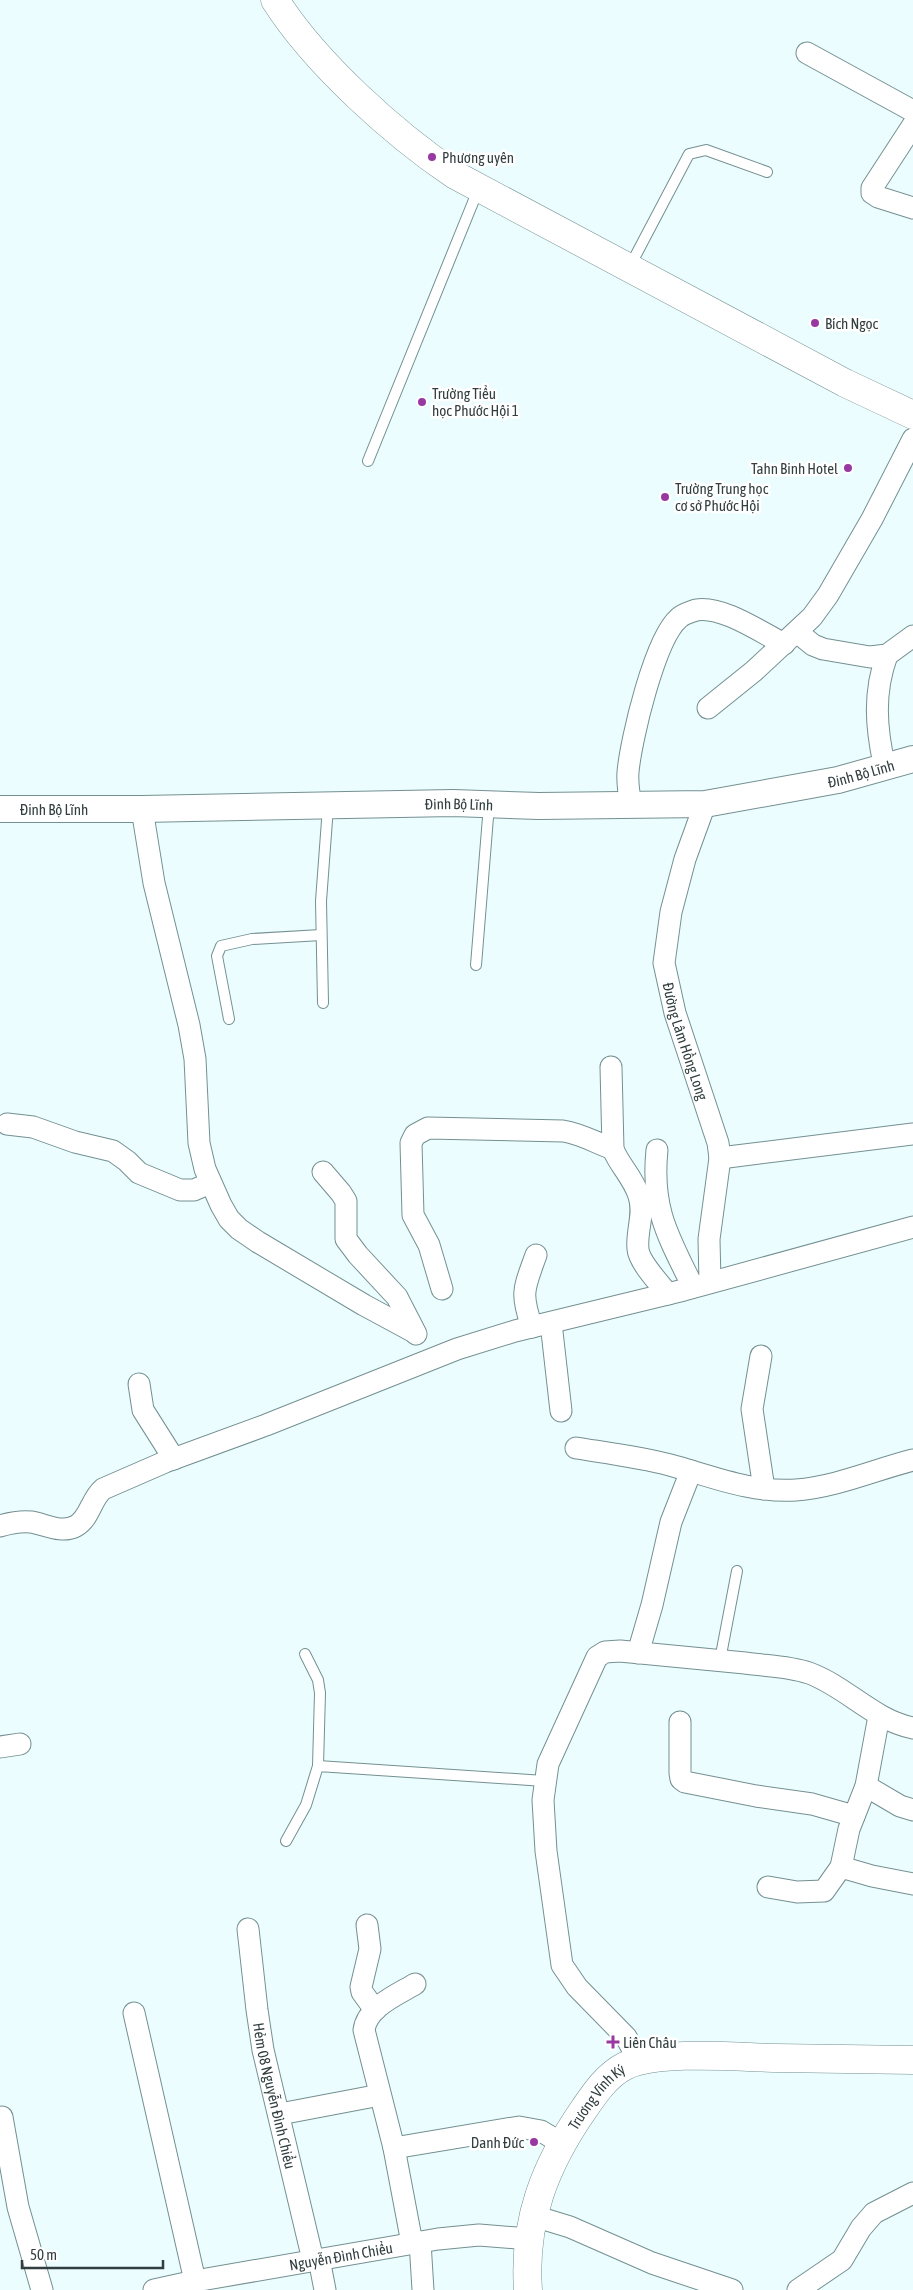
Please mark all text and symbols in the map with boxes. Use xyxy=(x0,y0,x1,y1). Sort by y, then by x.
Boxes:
place label: Phương uyên xyxy=(442,149,514,166)
marker: Phương uyên xyxy=(426,151,438,163)
place label: Bích Ngọc xyxy=(825,315,878,332)
marker: Bích Ngọc xyxy=(809,317,821,329)
place label: Trường Tiểu học Phước Hội 1 xyxy=(432,385,519,419)
marker: Trường Tiểu học Phước Hội 1 xyxy=(416,396,428,408)
place label: Tahn Binh Hotel xyxy=(751,460,838,477)
marker: Tahn Binh Hotel xyxy=(842,462,854,474)
place label: Trường Trung học cơ sở Phước Hội xyxy=(675,480,769,514)
marker: Trường Trung học cơ sở Phước Hội xyxy=(659,491,671,503)
street label: Đinh Bộ Lĩnh xyxy=(826,756,896,790)
street label: Đinh Bộ Lĩnh xyxy=(425,794,493,813)
street label: Đinh Bộ Lĩnh xyxy=(20,801,88,818)
street label: Đường Lâm Hồng Long xyxy=(660,981,712,1103)
street label: Hẻm 08 Nguyễn Đình Chiểu xyxy=(250,2021,299,2170)
place label: Liên Châu xyxy=(623,2034,677,2051)
marker: Liên Châu xyxy=(607,2036,619,2048)
street label: Trương Vĩnh Ký xyxy=(564,2060,628,2133)
place label: Danh Đức xyxy=(471,2134,524,2151)
marker: Danh Đức xyxy=(528,2136,540,2148)
scale bar xyxy=(22,2238,164,2270)
street label: Nguyễn Đình Chiểu xyxy=(288,2238,394,2273)
text: 50 m xyxy=(30,2246,57,2263)

